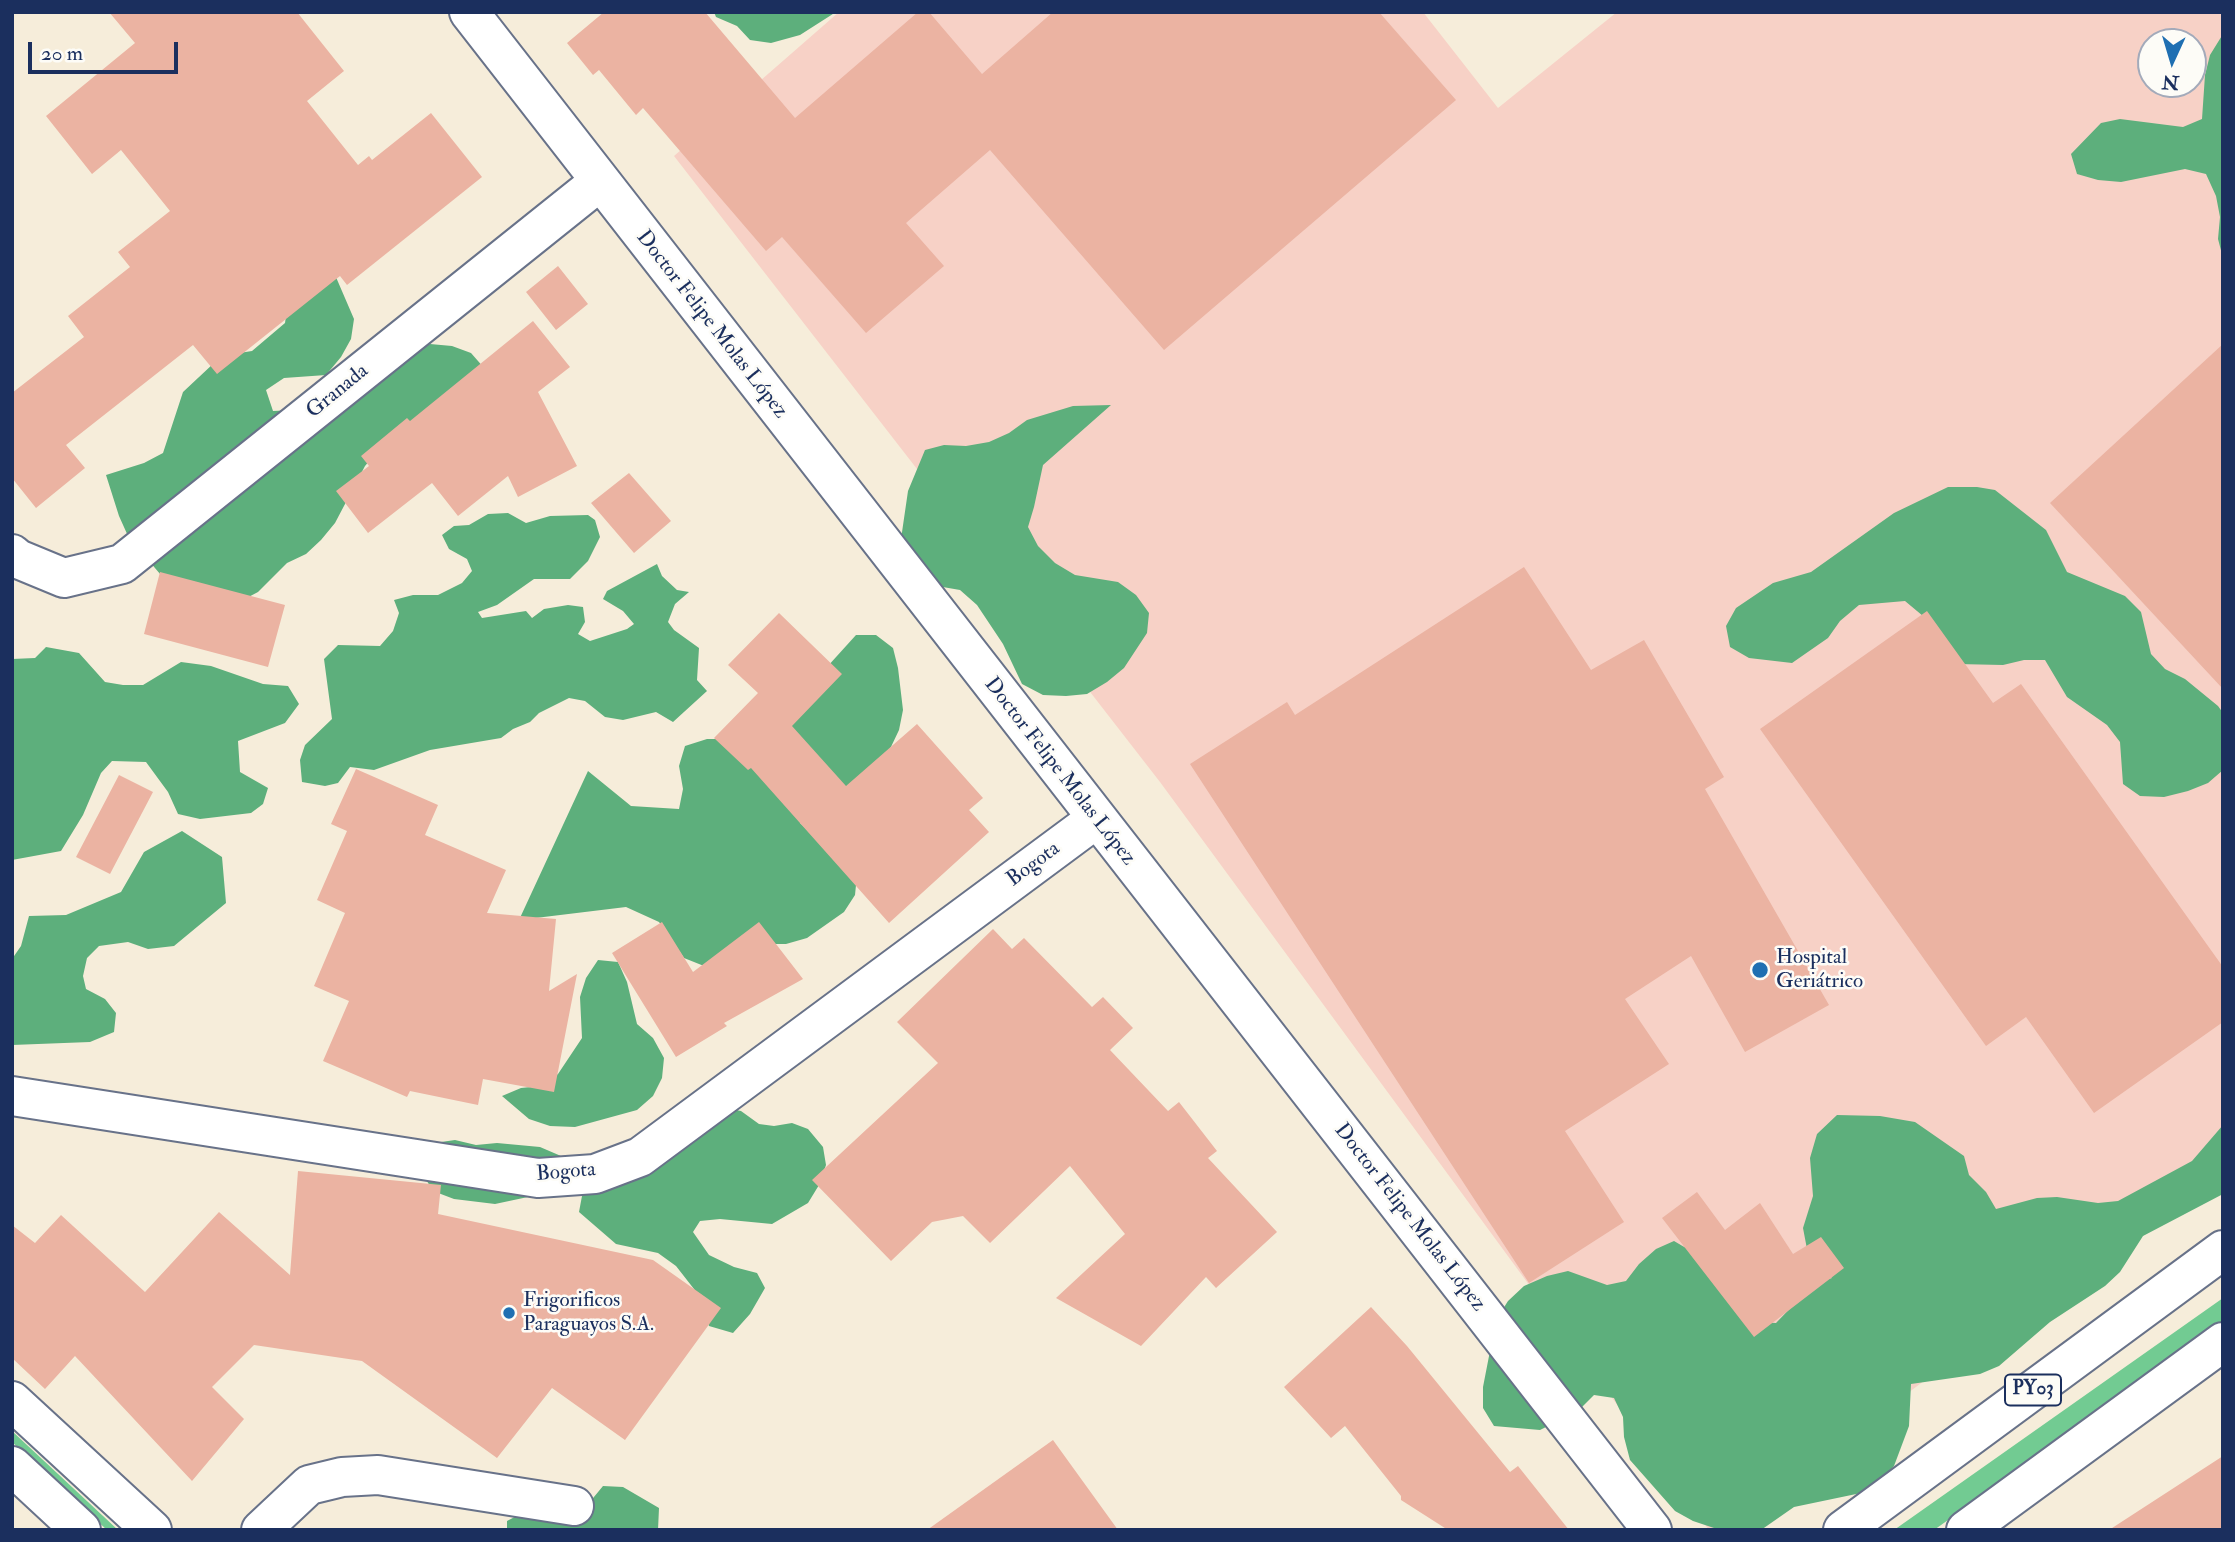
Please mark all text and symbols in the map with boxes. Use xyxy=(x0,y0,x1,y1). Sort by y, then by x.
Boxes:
scale bar xyxy=(32,28,182,72)
north arrow xyxy=(2137,28,2207,98)
text: 20 m xyxy=(41,40,83,67)
text: N xyxy=(2161,69,2180,95)
street label: Doctor Felipe Molas López xyxy=(630,226,792,424)
street label: Granada xyxy=(302,359,374,425)
street label: Doctor Felipe Molas López xyxy=(978,673,1140,871)
street label: Bogota xyxy=(1003,837,1065,893)
place label: Hospital Geriátrico xyxy=(1776,945,1863,995)
marker: Hospital Geriátrico xyxy=(1750,960,1770,980)
street label: Doctor Felipe Molas López xyxy=(1328,1119,1490,1317)
street label: Bogota xyxy=(535,1158,597,1188)
place label: Frigorificos Paraguayos S.A. xyxy=(523,1288,654,1338)
marker: Frigorificos Paraguayos S.A. xyxy=(501,1305,517,1321)
road number: PY03 xyxy=(2005,1374,2061,1406)

